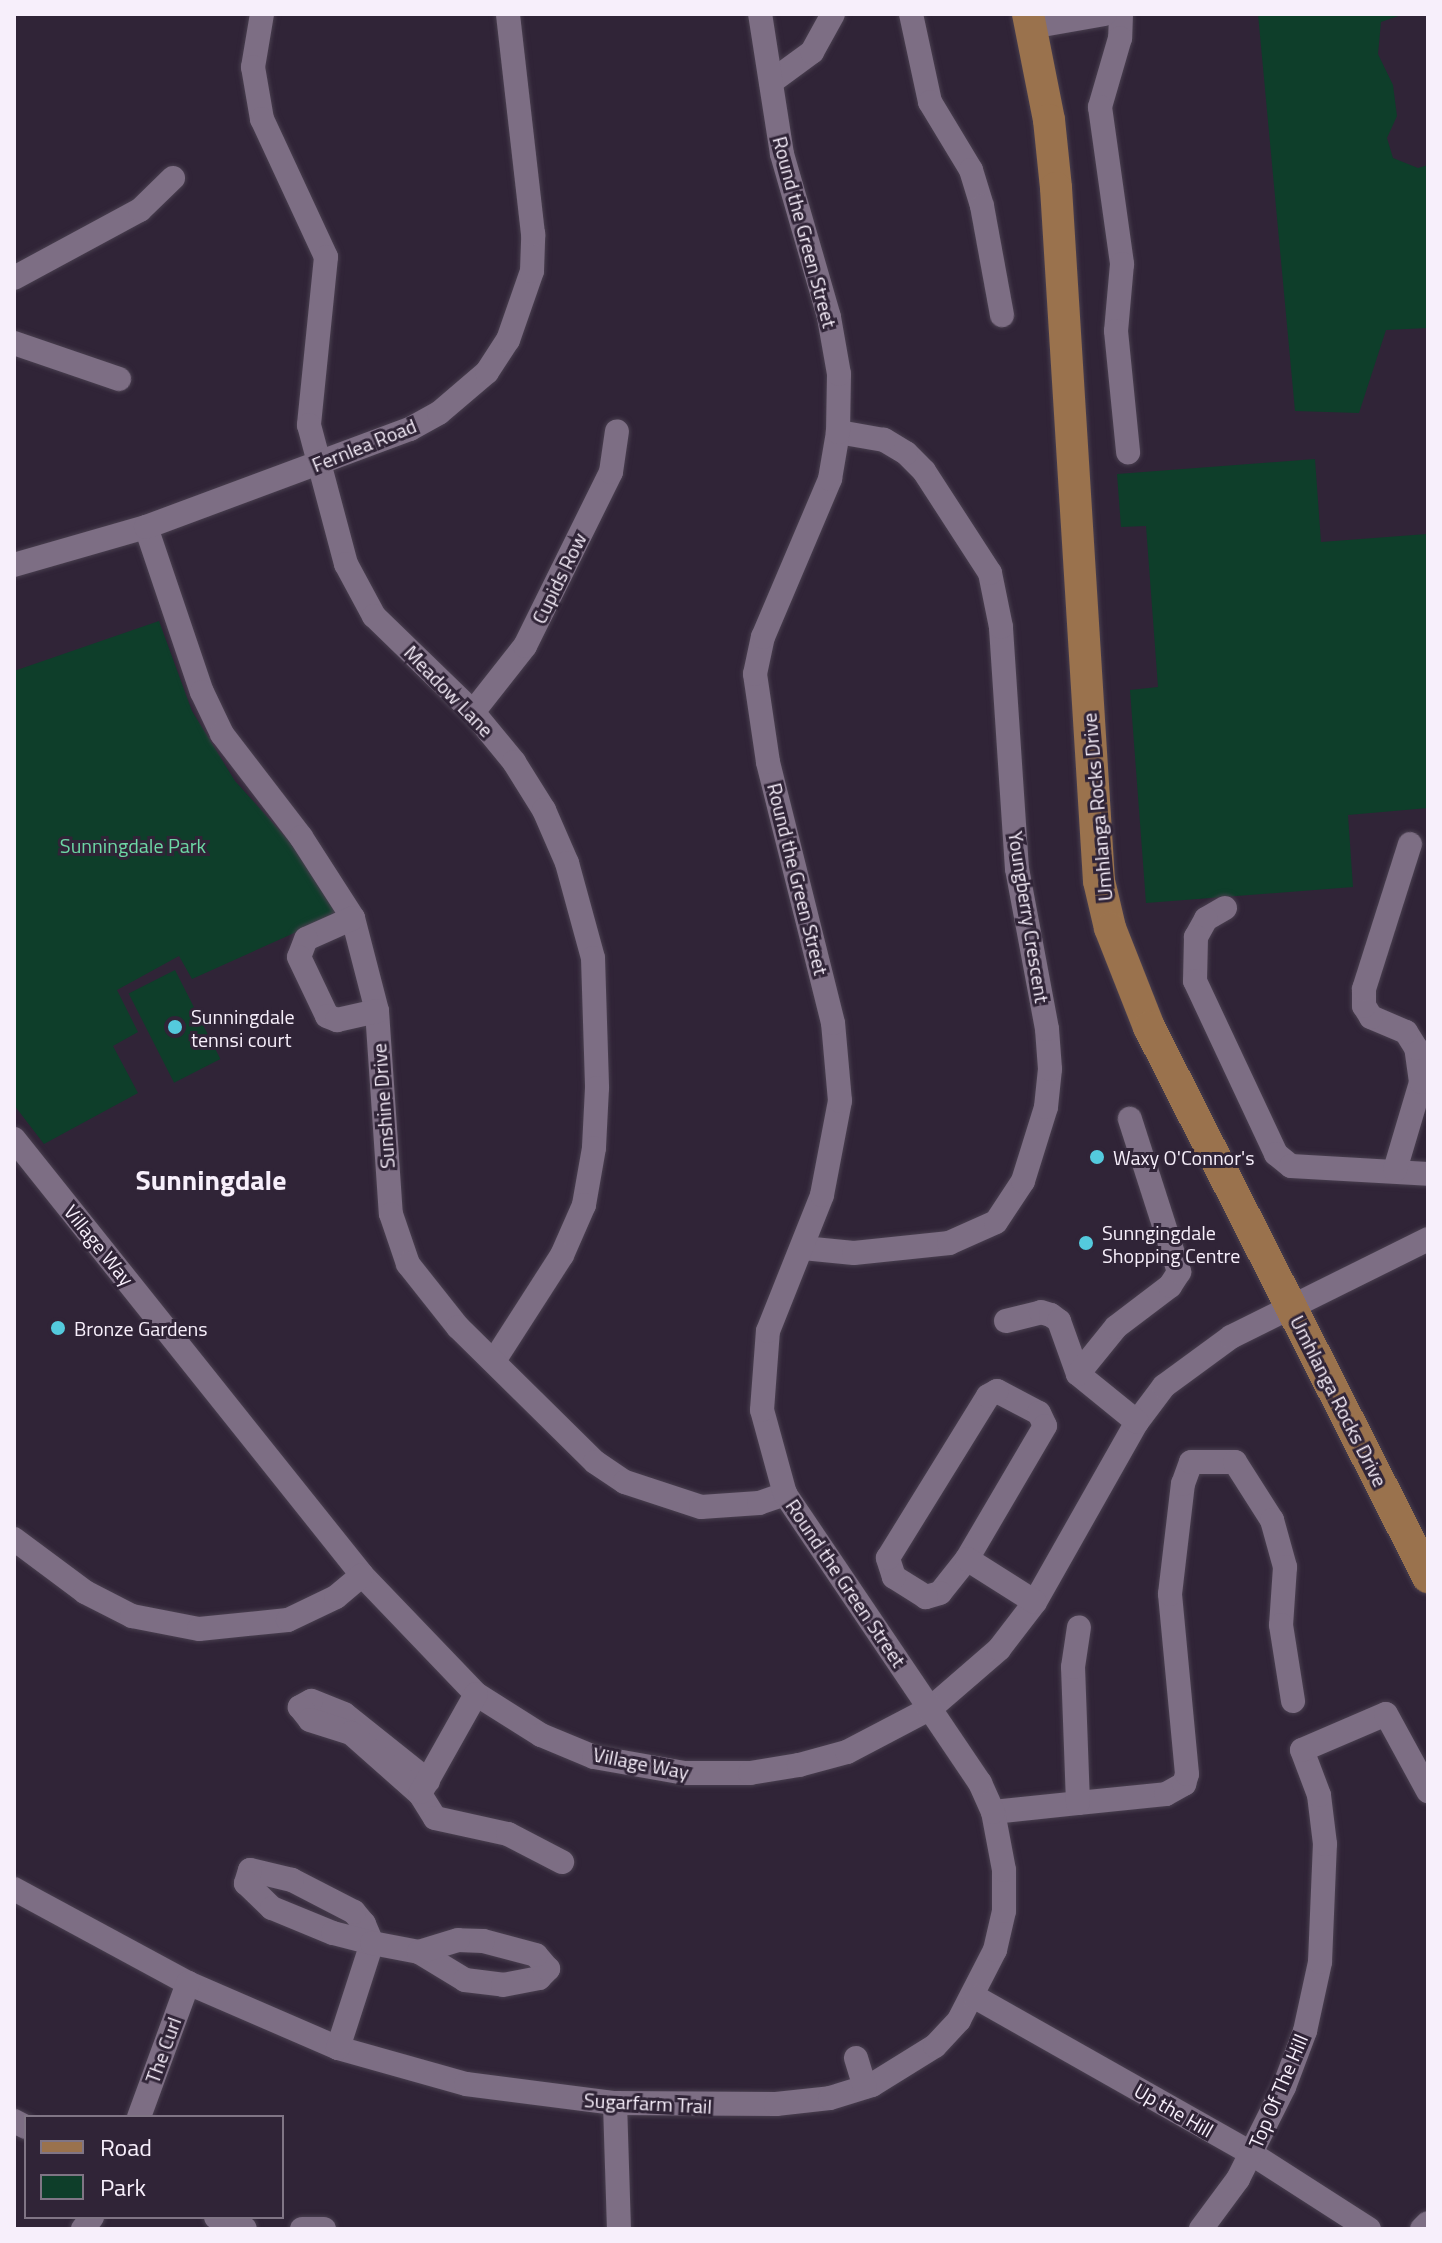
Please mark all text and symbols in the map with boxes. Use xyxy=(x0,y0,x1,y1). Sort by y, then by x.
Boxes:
street label: Round the Green Street xyxy=(768,134,842,330)
street label: Fernlea Road xyxy=(308,413,420,477)
street label: Cupids Row xyxy=(527,529,591,627)
street label: Meadow Lane xyxy=(399,640,499,742)
street label: Umhlanga Rocks Drive xyxy=(1077,712,1117,902)
street label: Round the Green Street xyxy=(762,780,834,978)
street label: Youngberry Crescent xyxy=(1004,829,1054,1005)
park label: Sunningdale Park xyxy=(60,833,206,857)
place label: Sunningdale tennsi court xyxy=(191,1004,295,1051)
marker: Sunningdale tennsi court xyxy=(166,1018,184,1036)
street label: Sunshine Drive xyxy=(367,1043,399,1169)
place label: Waxy O'Connor's xyxy=(1113,1145,1254,1169)
marker: Waxy O'Connor's xyxy=(1088,1148,1106,1166)
district label: Sunningdale xyxy=(136,1163,286,1197)
street label: Village Way xyxy=(59,1200,139,1290)
place label: Sunngingdale Shopping Centre xyxy=(1102,1220,1240,1267)
marker: Sunngingdale Shopping Centre xyxy=(1077,1234,1095,1252)
street label: Umhlanga Rocks Drive xyxy=(1285,1311,1393,1491)
place label: Bronze Gardens xyxy=(74,1316,208,1340)
marker: Bronze Gardens xyxy=(49,1319,67,1337)
street label: Round the Green Street xyxy=(781,1495,911,1671)
street label: Village Way xyxy=(591,1742,691,1784)
street label: The Curl xyxy=(140,2014,186,2086)
street label: Top Of The Hill xyxy=(1243,2030,1313,2152)
street label: Up the Hill xyxy=(1130,2078,1218,2142)
street label: Sugarfarm Trail xyxy=(583,2088,713,2118)
legend xyxy=(24,2115,284,2219)
text: Road xyxy=(100,2129,152,2165)
text: Park xyxy=(100,2169,146,2205)

